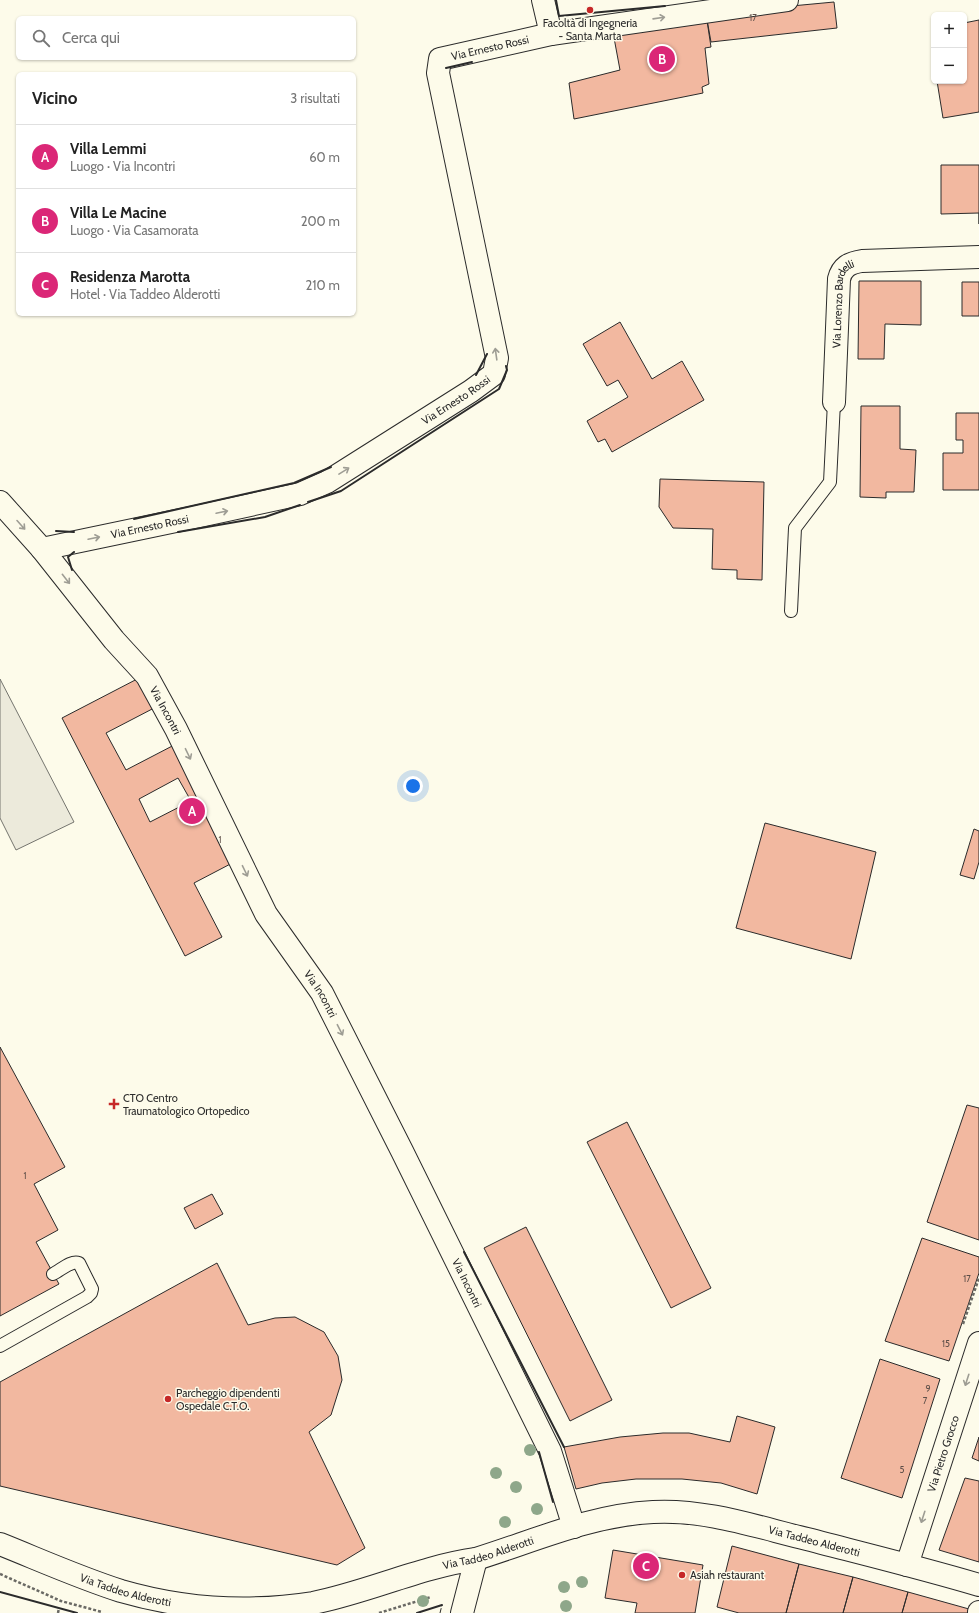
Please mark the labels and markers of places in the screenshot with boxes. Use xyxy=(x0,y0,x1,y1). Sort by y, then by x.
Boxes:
marker: Facoltà di Ingegneria - Santa Marta xyxy=(585,5,595,15)
place label: Facoltà di Ingegneria - Santa Marta xyxy=(543,16,638,43)
pin: B xyxy=(649,44,675,74)
pin: A xyxy=(179,796,205,826)
place label: CTO Centro Traumatologico Ortopedico xyxy=(123,1091,250,1118)
marker: CTO Centro Traumatologico Ortopedico xyxy=(108,1098,120,1110)
place label: Parcheggio dipendenti Ospedale C.T.O. xyxy=(176,1386,280,1413)
marker: Parcheggio dipendenti Ospedale C.T.O. xyxy=(163,1394,173,1404)
pin: C xyxy=(633,1551,659,1581)
place label: Asiah restaurant xyxy=(690,1568,764,1582)
marker: Asiah restaurant xyxy=(677,1570,687,1580)

